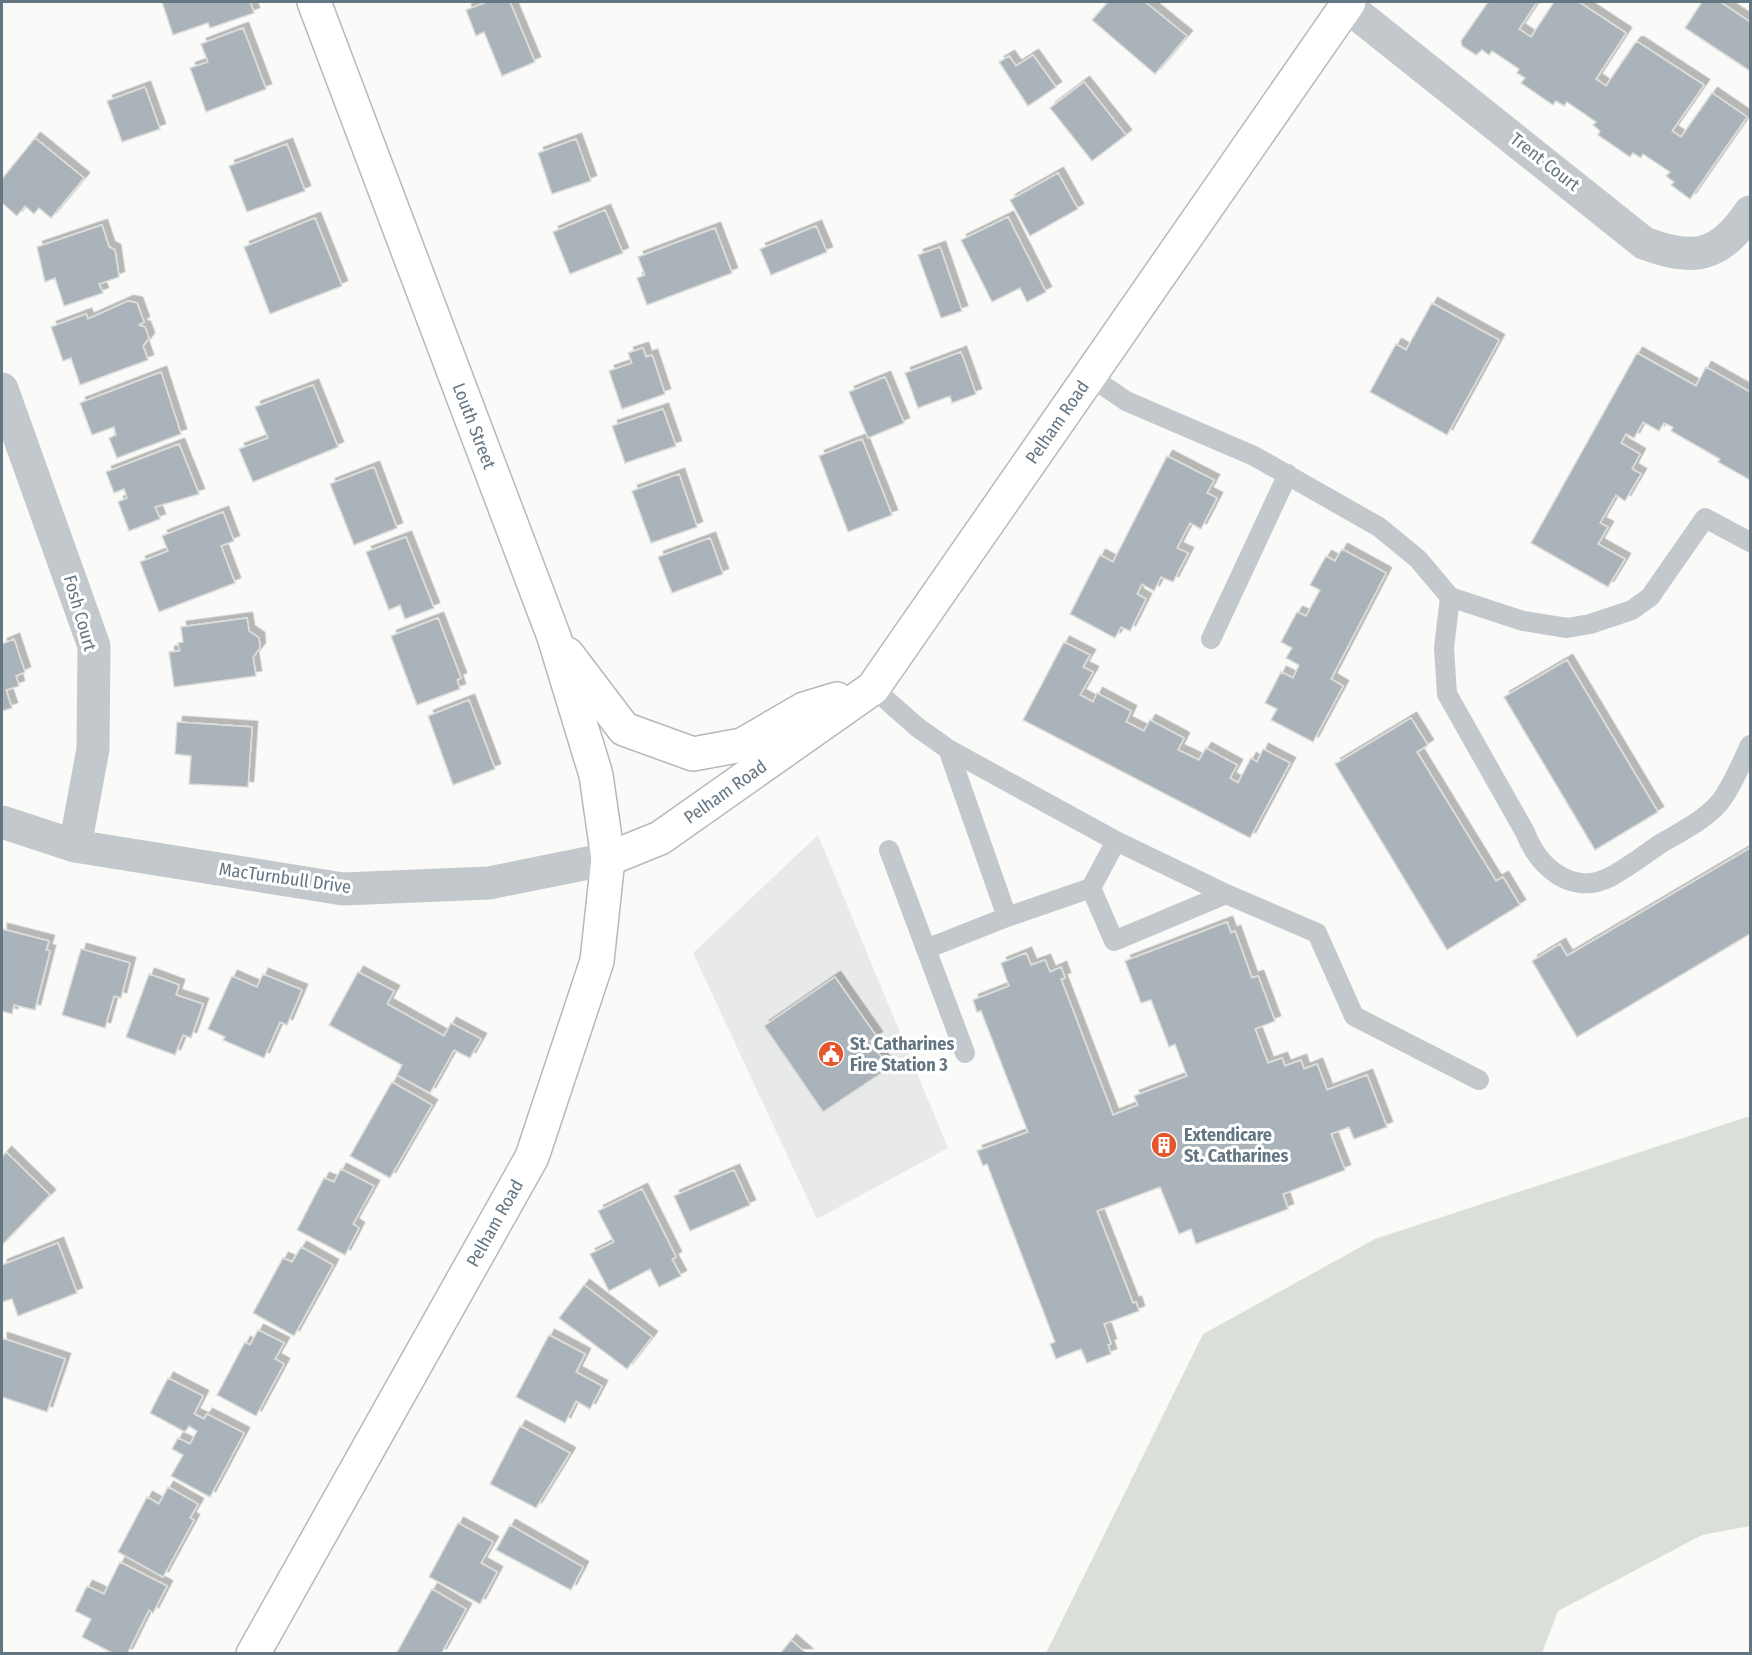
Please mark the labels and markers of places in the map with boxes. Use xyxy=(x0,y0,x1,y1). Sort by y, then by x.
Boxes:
place label: St. Catharines Fire Station 3 xyxy=(850,1033,954,1076)
public building icon: St. Catharines Fire Station 3 xyxy=(816,1039,846,1069)
place label: Extendicare St. Catharines xyxy=(1184,1124,1288,1167)
building icon: Extendicare St. Catharines xyxy=(1149,1130,1179,1160)

